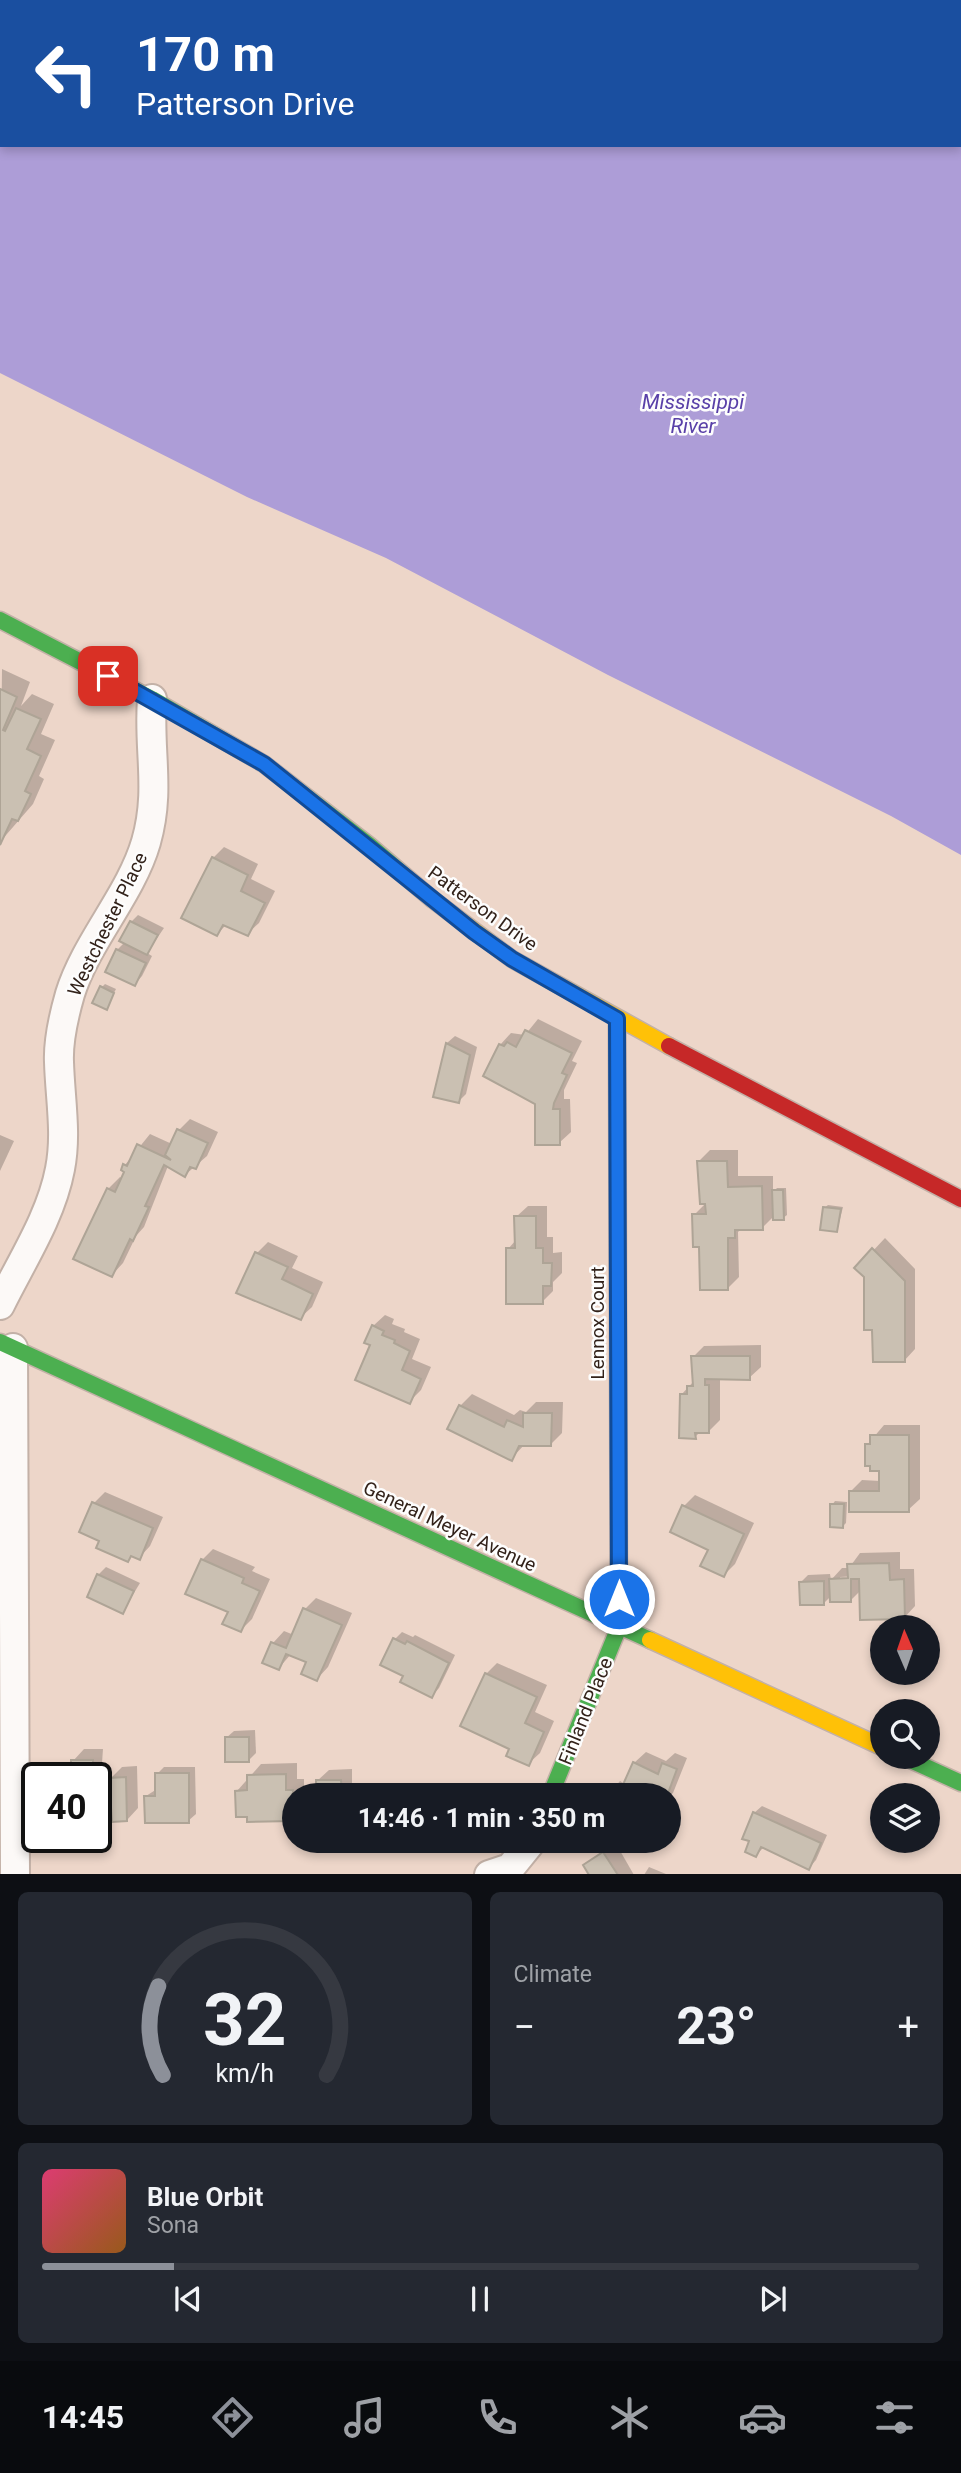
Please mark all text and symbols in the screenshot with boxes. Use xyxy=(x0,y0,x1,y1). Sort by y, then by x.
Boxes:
text: 170 m xyxy=(136,26,275,83)
icon: left xyxy=(21,28,112,119)
text: Patterson Drive xyxy=(136,85,354,123)
water label: Mississippi River xyxy=(642,390,744,438)
pin xyxy=(78,646,138,706)
icon: arrive xyxy=(89,657,127,695)
street label: Westchester Place xyxy=(63,848,152,1000)
street label: Patterson Drive xyxy=(423,861,542,956)
street label: Lennox Court xyxy=(586,1267,609,1379)
street label: General Meyer Avenue xyxy=(360,1476,540,1577)
position arrow xyxy=(582,1562,656,1636)
north arrow xyxy=(870,1615,940,1685)
map controls xyxy=(870,1615,940,1853)
street label: Finland Place xyxy=(554,1654,617,1768)
button: search xyxy=(870,1699,940,1769)
speed limit sign: 40 xyxy=(21,1762,112,1853)
button: layers xyxy=(870,1783,940,1853)
text: 14:46 · 1 min · 350 m xyxy=(358,1803,605,1833)
text: Climate xyxy=(514,1961,592,1988)
text: 32 xyxy=(203,1977,287,2063)
text: 23° xyxy=(676,1996,756,2057)
text: − xyxy=(514,2005,535,2049)
text: + xyxy=(897,2005,919,2049)
text: km/h xyxy=(215,2058,274,2087)
text: Blue Orbit xyxy=(147,2182,263,2212)
text: Sona xyxy=(147,2212,199,2239)
icon: previous xyxy=(169,2280,207,2318)
icon: pause xyxy=(461,2280,499,2318)
icon: next xyxy=(754,2280,792,2318)
icon: directions xyxy=(208,2393,257,2442)
icon: music xyxy=(340,2393,389,2442)
icon: phone xyxy=(473,2393,522,2442)
icon: climate xyxy=(605,2393,654,2442)
icon: car xyxy=(738,2393,787,2442)
icon: filters xyxy=(870,2393,919,2442)
text: 14:45 xyxy=(42,2398,124,2436)

